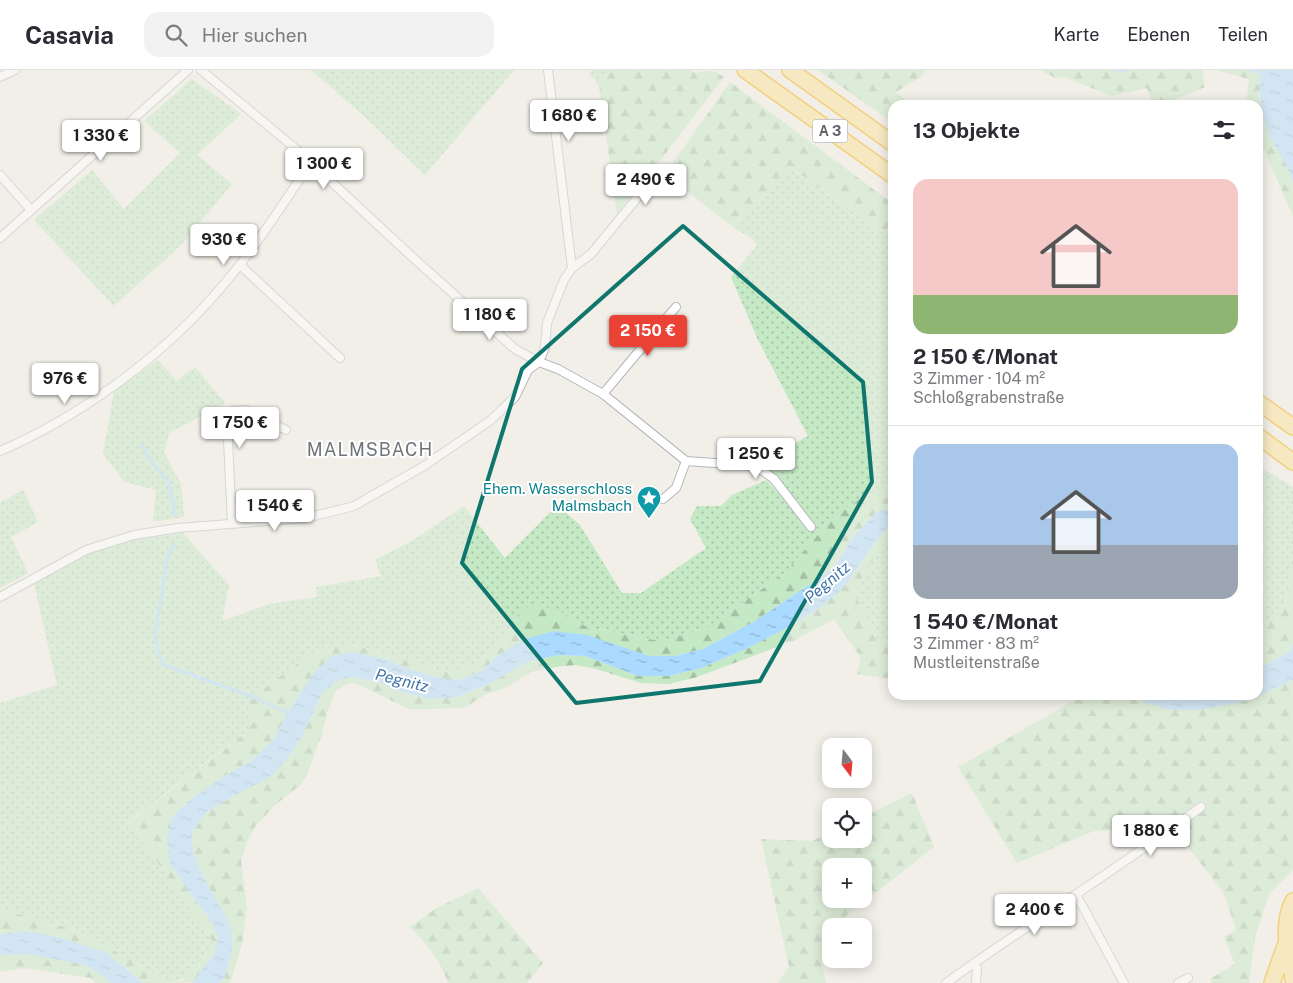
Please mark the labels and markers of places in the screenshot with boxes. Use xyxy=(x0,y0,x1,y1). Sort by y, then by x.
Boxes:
pin: 1 680 € xyxy=(523,100,615,142)
pin: 1 330 € xyxy=(55,119,147,162)
pin: 1 300 € xyxy=(278,148,370,190)
pin: 2 490 € xyxy=(600,164,692,206)
pin: 930 € xyxy=(189,224,259,266)
pin: 1 180 € xyxy=(444,298,536,341)
pin: 2 150 € xyxy=(602,314,694,357)
pin: 976 € xyxy=(30,362,100,405)
pin: 1 750 € xyxy=(194,406,286,449)
pin: 1 250 € xyxy=(710,438,802,480)
place label: Ehem. Wasserschloss Malmsbach xyxy=(483,480,632,514)
place icon: Ehem. Wasserschloss Malmsbach xyxy=(636,485,662,519)
pin: 1 540 € xyxy=(229,490,321,532)
pin: 1 880 € xyxy=(1105,814,1197,857)
pin: 2 400 € xyxy=(989,894,1081,936)

